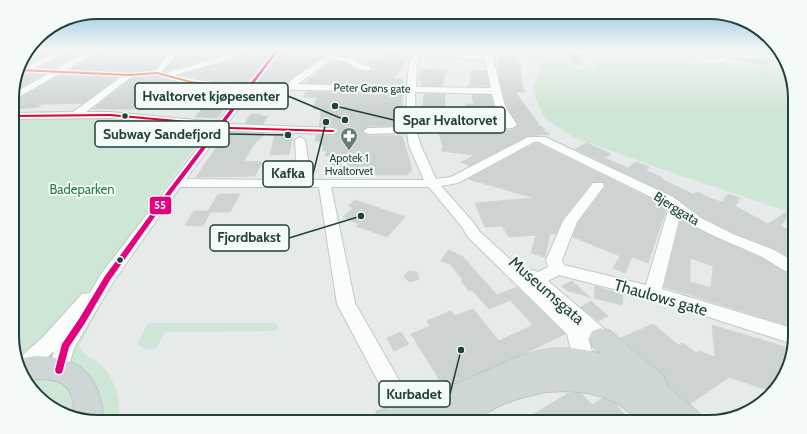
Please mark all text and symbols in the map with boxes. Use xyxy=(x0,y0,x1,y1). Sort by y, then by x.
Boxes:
street label: Peter Grøns gate xyxy=(333,80,411,96)
callout: Hvaltorvet kjøpesenter xyxy=(135,83,288,109)
text: Hvaltorvet kjøpesenter xyxy=(142,87,280,105)
callout: Spar Hvaltorvet xyxy=(394,107,505,133)
unlabelled marker xyxy=(120,111,130,121)
text: Spar Hvaltorvet xyxy=(403,111,497,129)
callout: Subway Sandefjord xyxy=(95,121,229,147)
text: Subway Sandefjord xyxy=(103,125,221,143)
pharmacy icon: Apotek 1 Hvaltorvet xyxy=(339,126,359,151)
place label: Apotek 1 Hvaltorvet xyxy=(325,151,374,178)
callout: Kafka xyxy=(263,161,313,187)
text: Kafka xyxy=(271,164,305,182)
park label: Badeparken xyxy=(50,181,114,197)
street label: Bjerggata xyxy=(651,188,703,229)
line badge: 55 xyxy=(149,196,172,215)
text: 55 xyxy=(154,198,166,212)
callout: Fjordbakst xyxy=(210,225,289,251)
text: Fjordbakst xyxy=(217,228,281,246)
street label: Museumsgata xyxy=(505,253,588,328)
unlabelled marker xyxy=(115,255,125,265)
street label: Thaulows gate xyxy=(612,275,710,320)
callout: Kurbadet xyxy=(379,381,450,407)
text: Kurbadet xyxy=(386,385,442,403)

